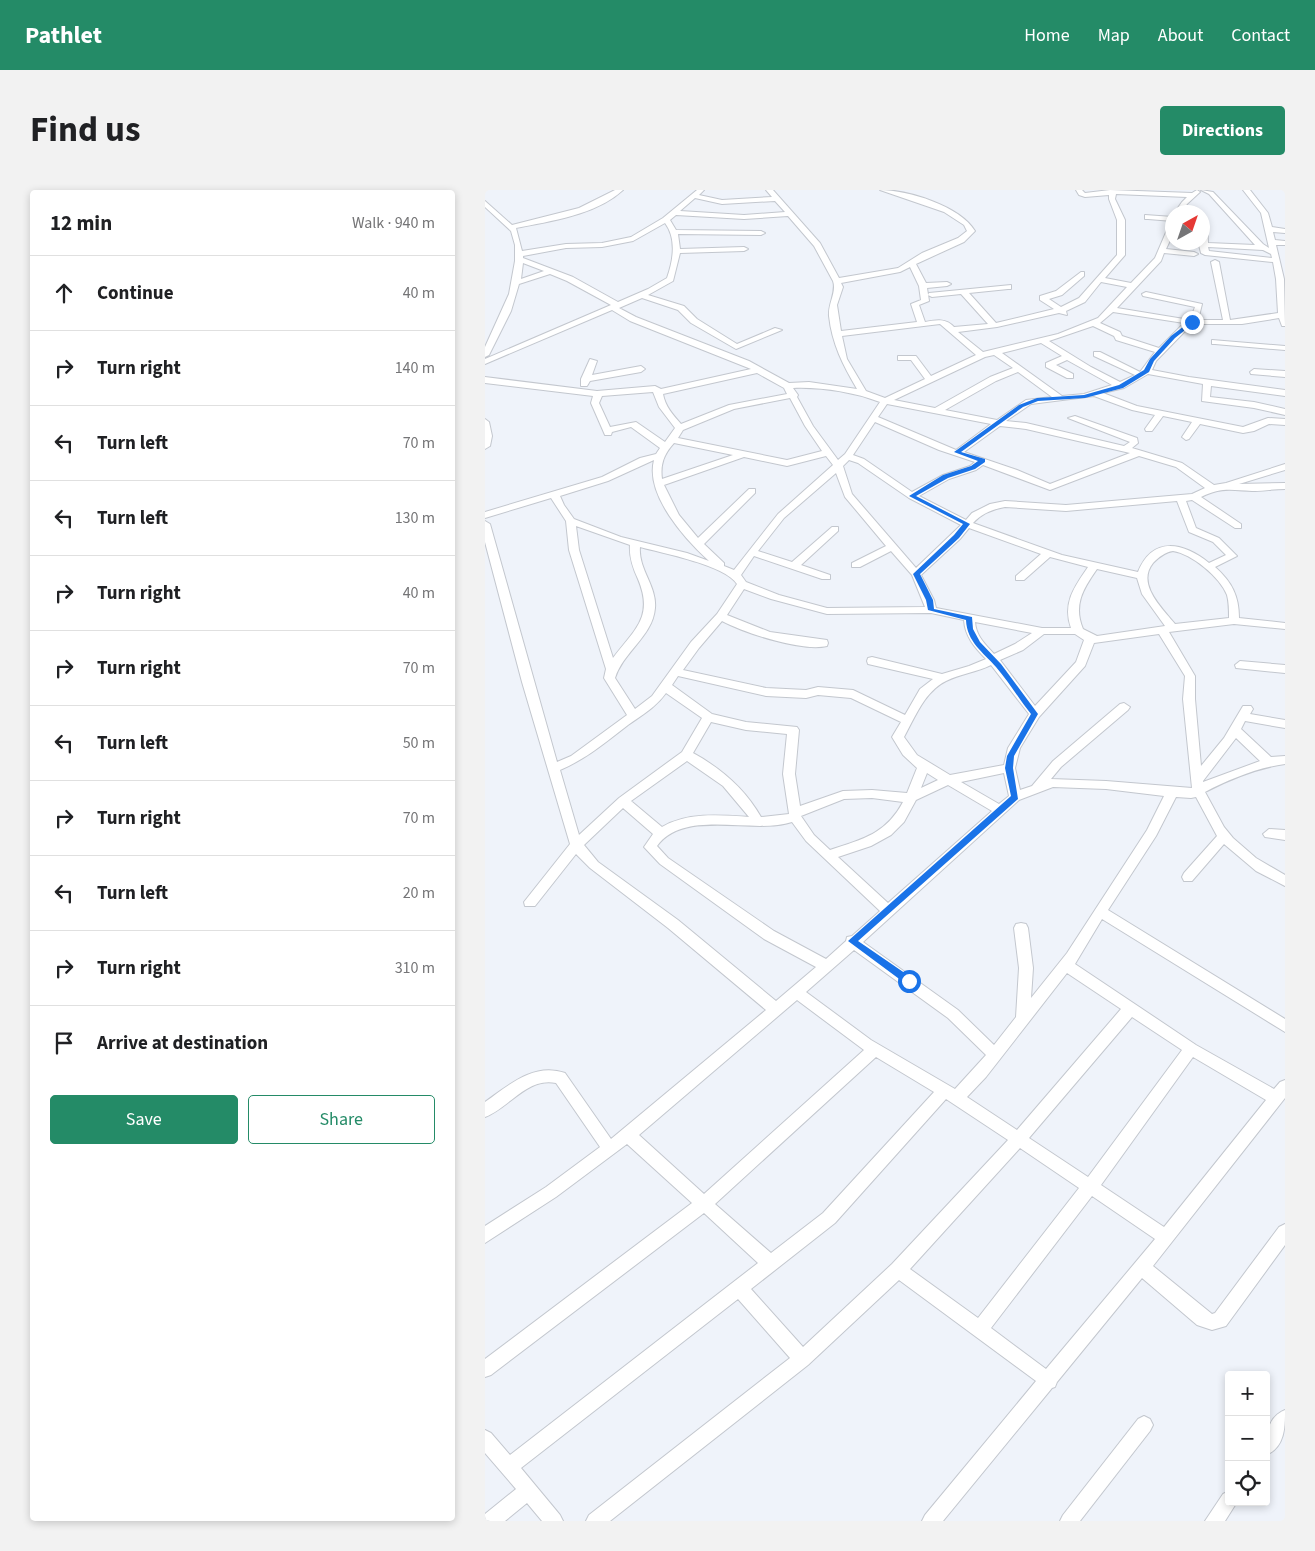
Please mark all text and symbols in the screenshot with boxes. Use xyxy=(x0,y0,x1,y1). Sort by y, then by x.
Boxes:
text: Pathlet xyxy=(25,18,102,53)
text: Home xyxy=(1024,23,1070,48)
text: Map xyxy=(1098,23,1130,48)
text: About xyxy=(1158,23,1203,48)
text: Contact xyxy=(1231,23,1290,48)
text: Find us xyxy=(30,105,140,155)
button: Directions xyxy=(1160,106,1285,155)
north arrow xyxy=(1165,205,1210,250)
text: 12 min xyxy=(50,208,112,238)
text: Walk · 940 m xyxy=(352,212,435,234)
icon: ahead xyxy=(50,279,78,307)
text: Continue xyxy=(97,280,174,307)
text: 40 m xyxy=(403,282,435,304)
route end xyxy=(1181,311,1204,334)
icon: right xyxy=(50,354,78,382)
text: Turn right xyxy=(97,355,181,382)
text: 140 m xyxy=(395,357,435,379)
icon: left xyxy=(50,429,78,457)
text: Turn left xyxy=(97,430,168,457)
text: 70 m xyxy=(403,432,435,454)
icon: left xyxy=(50,504,78,532)
text: Turn left xyxy=(97,505,168,532)
text: 130 m xyxy=(395,507,435,529)
icon: right xyxy=(50,579,78,607)
text: Turn right xyxy=(97,580,181,607)
text: 40 m xyxy=(403,582,435,604)
icon: right xyxy=(50,654,78,682)
text: Turn right xyxy=(97,655,181,682)
text: 70 m xyxy=(403,657,435,679)
icon: left xyxy=(50,729,78,757)
text: Turn left xyxy=(97,730,168,757)
text: 50 m xyxy=(403,732,435,754)
icon: right xyxy=(50,804,78,832)
text: Turn right xyxy=(97,805,181,832)
text: 70 m xyxy=(403,807,435,829)
icon: left xyxy=(50,879,78,907)
text: Turn left xyxy=(97,880,168,907)
text: 20 m xyxy=(403,882,435,904)
icon: right xyxy=(50,954,78,982)
text: Turn right xyxy=(97,955,181,982)
text: 310 m xyxy=(395,957,435,979)
route start xyxy=(898,970,921,993)
icon: arrive xyxy=(50,1029,78,1057)
text: Arrive at destination xyxy=(97,1030,268,1057)
button: Save xyxy=(50,1095,238,1144)
button: Share xyxy=(248,1095,435,1144)
map controls xyxy=(1225,1371,1270,1506)
button: + xyxy=(1225,1371,1270,1416)
button: − xyxy=(1225,1416,1270,1461)
button: locate xyxy=(1225,1461,1270,1506)

